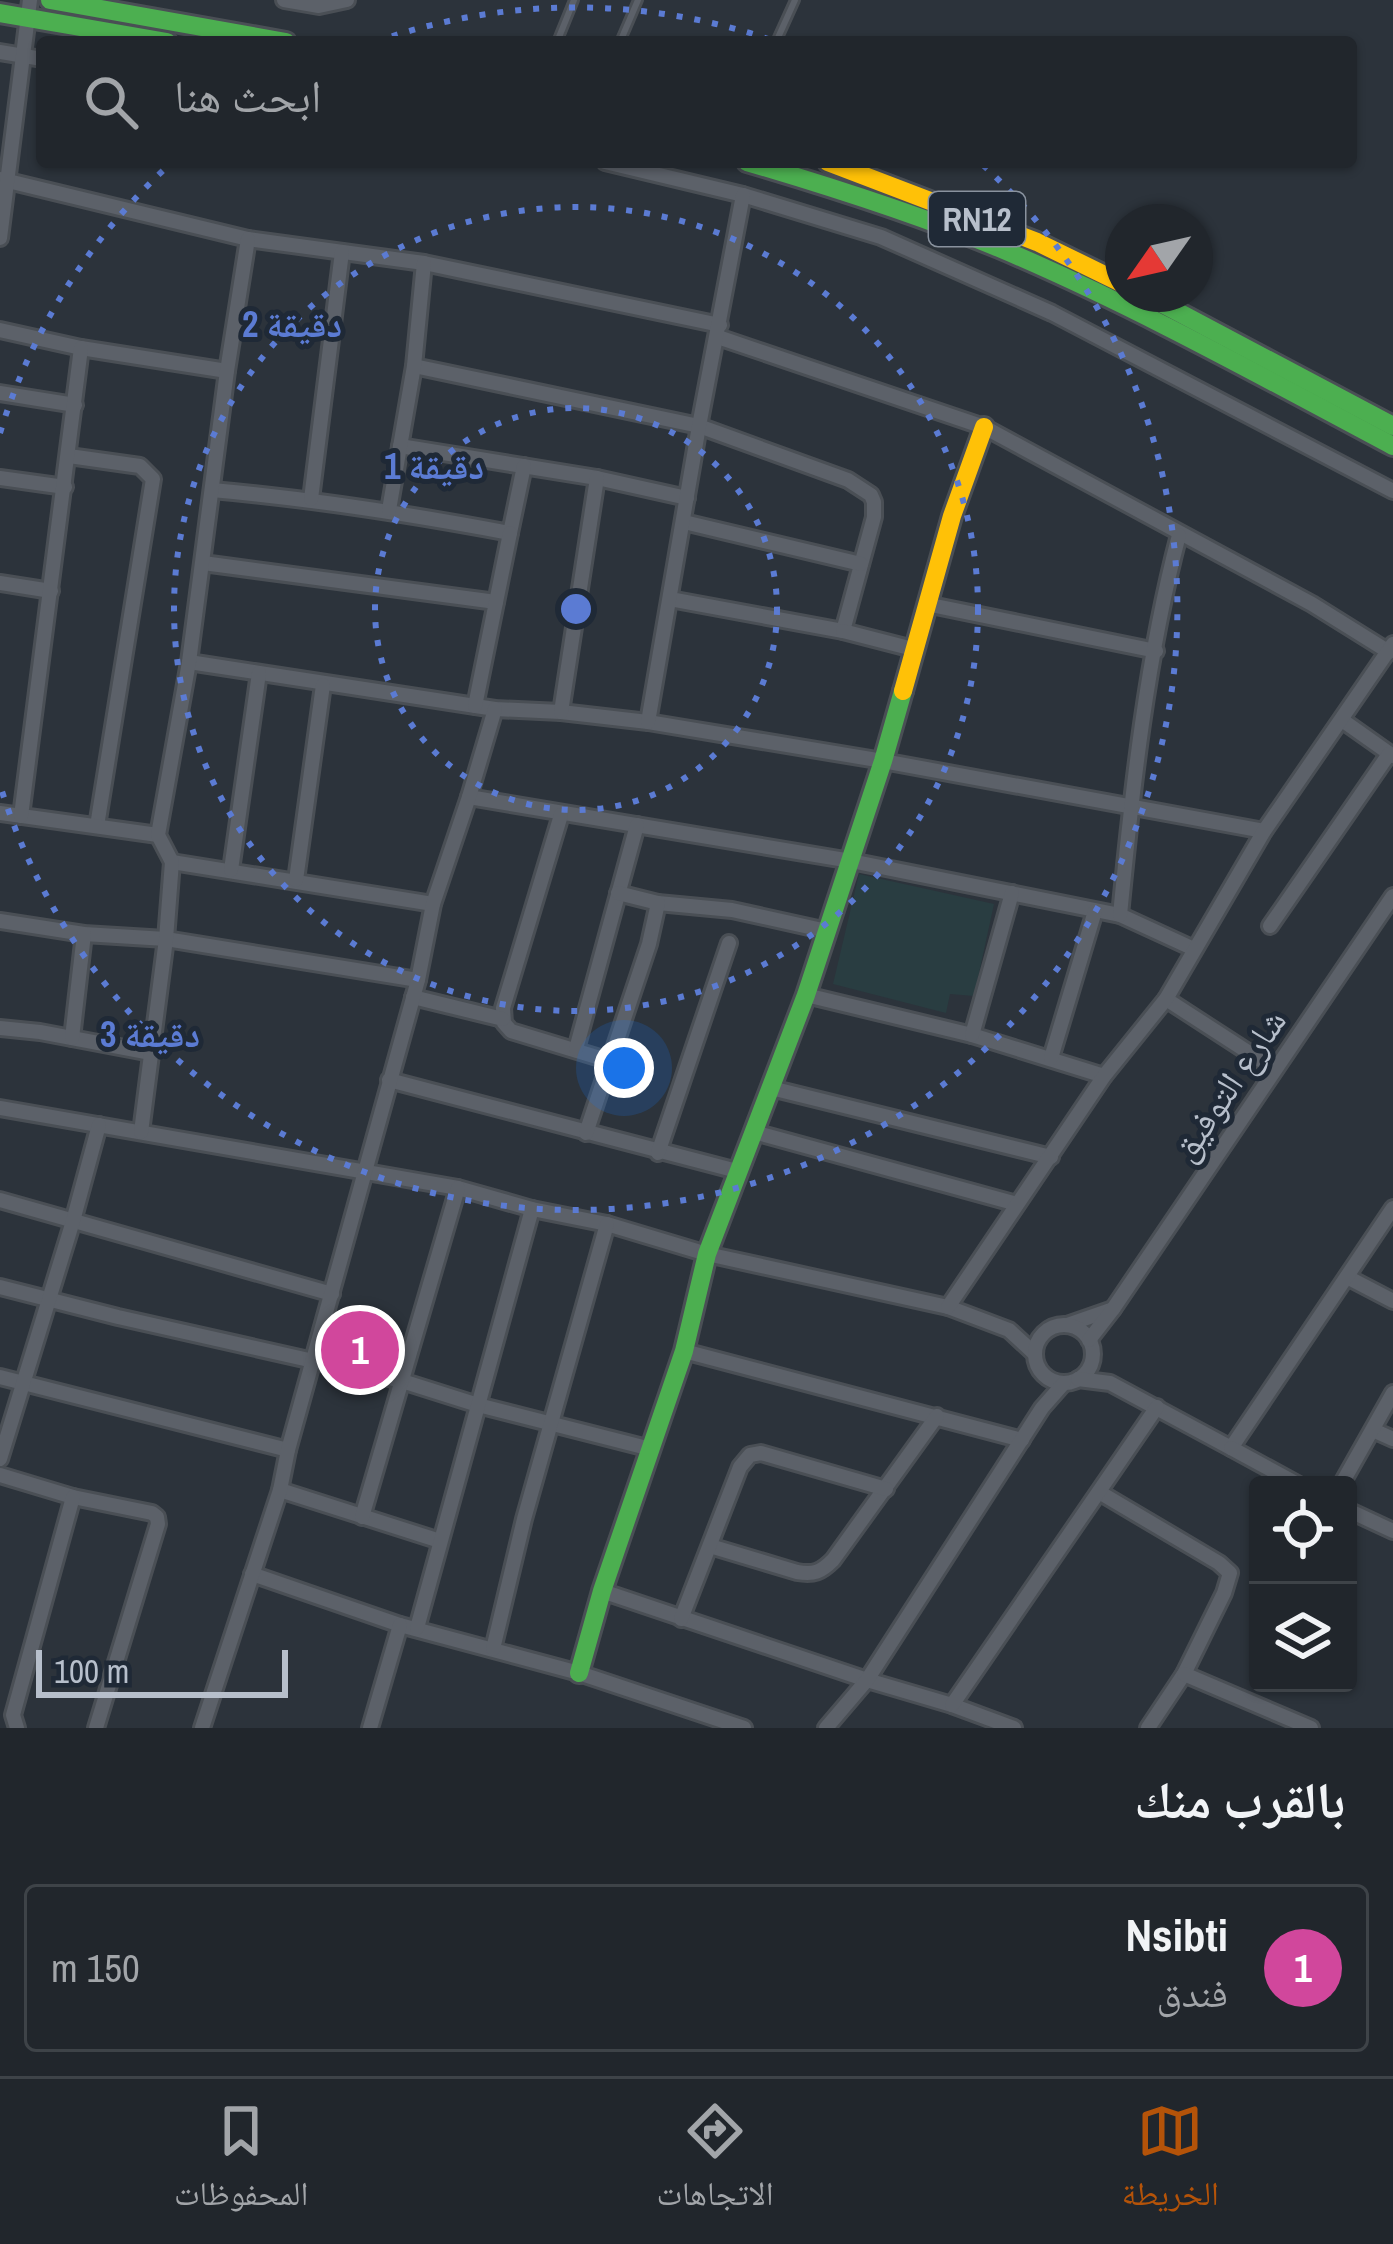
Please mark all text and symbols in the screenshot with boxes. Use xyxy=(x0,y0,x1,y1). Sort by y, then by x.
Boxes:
search box xyxy=(36,36,1357,168)
text: ابحث هنا xyxy=(174,65,321,126)
icon: search xyxy=(78,69,144,135)
road number: RN12 xyxy=(929,192,1025,246)
north arrow xyxy=(1105,204,1213,312)
text: 2 دقيقة xyxy=(242,300,342,348)
text: 1 دقيقة xyxy=(384,442,484,490)
centre of rings xyxy=(555,588,597,630)
street label: شارع التوفيق xyxy=(1159,1000,1297,1170)
text: 3 دقيقة xyxy=(100,1010,200,1058)
your location xyxy=(594,1038,654,1098)
pin: 1 xyxy=(321,1305,399,1395)
map controls xyxy=(1249,1476,1357,1692)
button: locate xyxy=(1249,1476,1357,1584)
button: layers xyxy=(1249,1584,1357,1692)
scale bar xyxy=(36,1644,288,1697)
text: 100 m xyxy=(54,1649,129,1693)
text: بالقرب منك xyxy=(1134,1765,1345,1834)
text: Nsibti xyxy=(1125,1904,1228,1965)
text: 150 m xyxy=(51,1942,140,1994)
text: 1 xyxy=(1294,1942,1312,1994)
text: فندق xyxy=(1157,1967,1228,2019)
tab: المحفوظات xyxy=(174,2098,308,2226)
tab: الاتجاهات xyxy=(656,2098,774,2226)
tab: الخريطة xyxy=(1122,2098,1219,2226)

